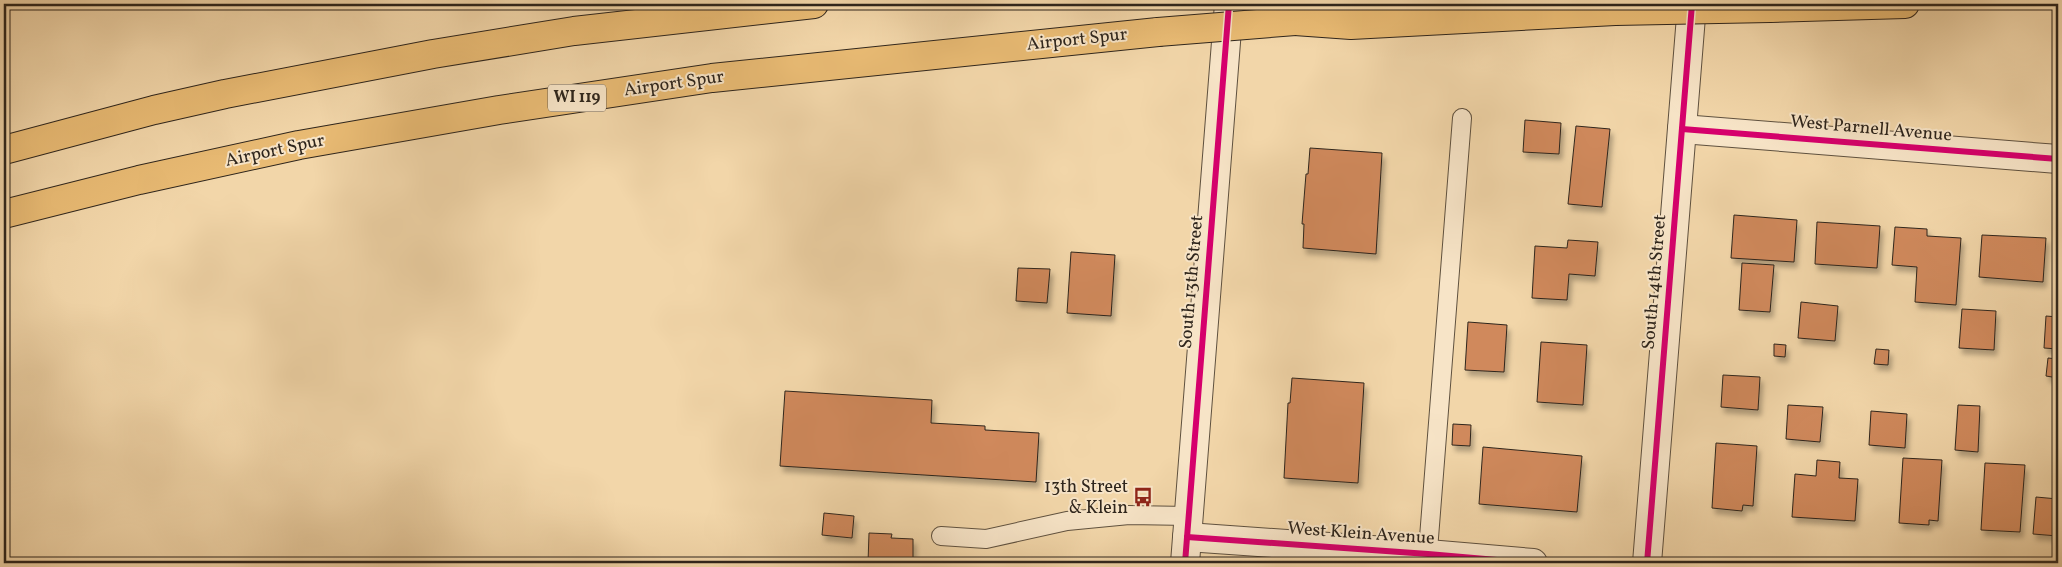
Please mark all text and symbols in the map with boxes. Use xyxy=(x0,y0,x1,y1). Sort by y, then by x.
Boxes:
street label: Airport Spur xyxy=(1026,22,1129,58)
street label: Airport Spur xyxy=(622,65,726,103)
road number: WI 119 xyxy=(548,85,606,112)
street label: West Parnell Avenue xyxy=(1789,109,1953,149)
street label: Airport Spur xyxy=(223,128,327,174)
street label: South 14th Street xyxy=(1637,213,1673,351)
street label: South 13th Street xyxy=(1174,214,1210,350)
place label: 13th Street & Klein xyxy=(1044,475,1128,521)
bus stop icon: 13th Street & Klein xyxy=(1132,486,1154,508)
street label: West Klein Avenue xyxy=(1287,516,1435,552)

